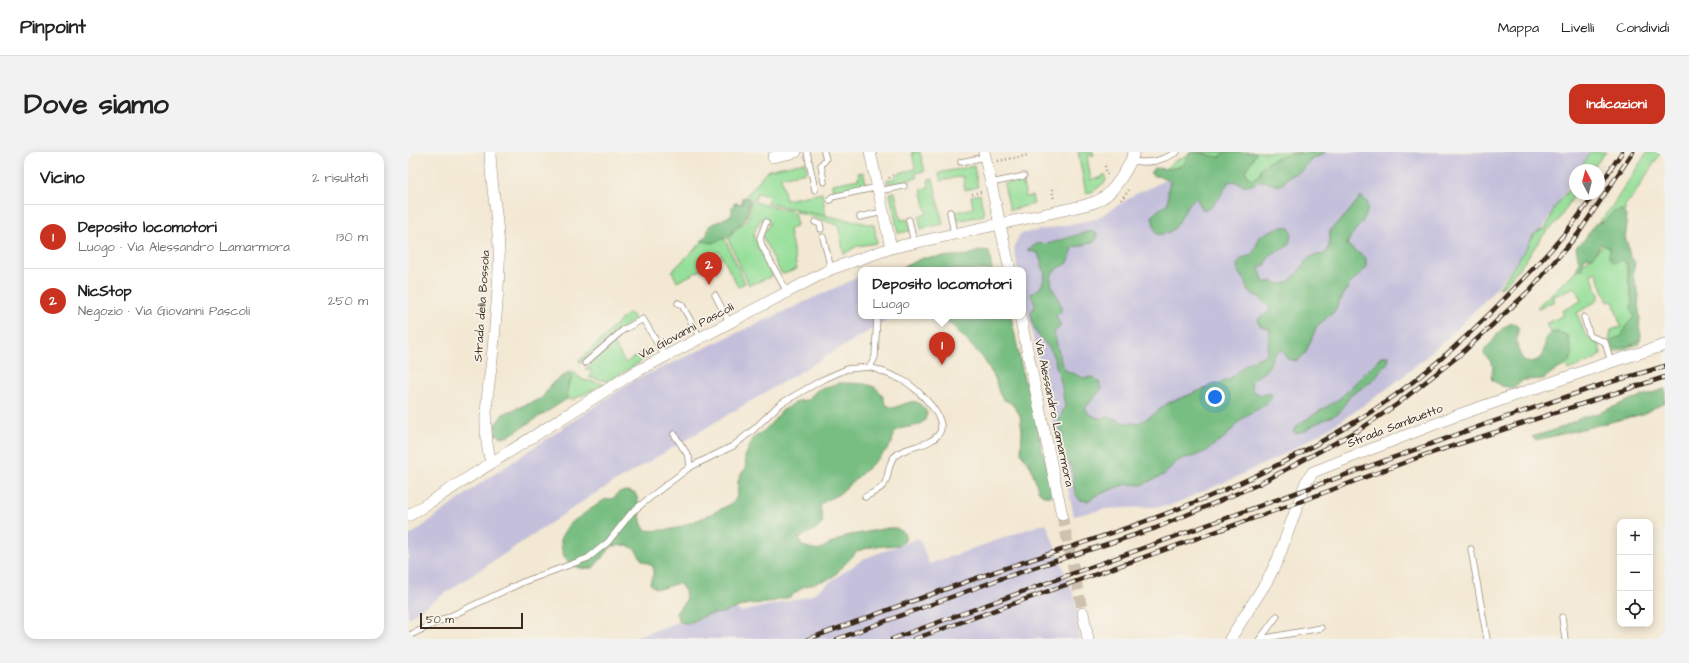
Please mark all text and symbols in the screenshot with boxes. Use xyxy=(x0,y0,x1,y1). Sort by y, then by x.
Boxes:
text: Pinpoint xyxy=(20,14,86,41)
text: Mappa xyxy=(1498,18,1539,38)
text: Livelli xyxy=(1561,18,1594,38)
text: Condividi xyxy=(1616,18,1669,38)
button: Indicazioni xyxy=(1569,84,1665,124)
text: Dove siamo xyxy=(24,85,169,124)
north arrow xyxy=(1569,164,1605,200)
text: Vicino xyxy=(40,166,85,190)
text: 2 risultati xyxy=(312,169,368,187)
text: Deposito locomotori xyxy=(78,217,217,238)
text: 1 xyxy=(52,228,54,246)
text: 130 m xyxy=(336,228,368,246)
text: Luogo · Via Alessandro Lamarmora xyxy=(78,238,290,256)
street label: Strada della Bossola xyxy=(470,250,494,362)
pin: 2 xyxy=(696,252,722,285)
popup xyxy=(858,267,1026,319)
text: Deposito locomotori xyxy=(873,274,1011,295)
text: NicStop xyxy=(78,281,132,302)
text: 2 xyxy=(49,292,57,310)
text: 250 m xyxy=(328,292,368,310)
text: Luogo xyxy=(873,295,910,313)
street label: Via Giovanni Pascoli xyxy=(635,299,737,363)
text: Negozio · Via Giovanni Pascoli xyxy=(78,302,250,320)
pin: 1 xyxy=(929,332,955,365)
street label: Via Alessandro Lamarmora xyxy=(1030,338,1078,488)
your location xyxy=(1205,387,1225,407)
street label: Strada Sambuetto xyxy=(1345,400,1446,452)
map controls xyxy=(1617,519,1653,627)
button: + xyxy=(1617,519,1653,555)
button: − xyxy=(1617,555,1653,591)
button: locate xyxy=(1617,591,1653,627)
scale bar xyxy=(420,611,523,630)
text: 50 m xyxy=(426,612,454,627)

